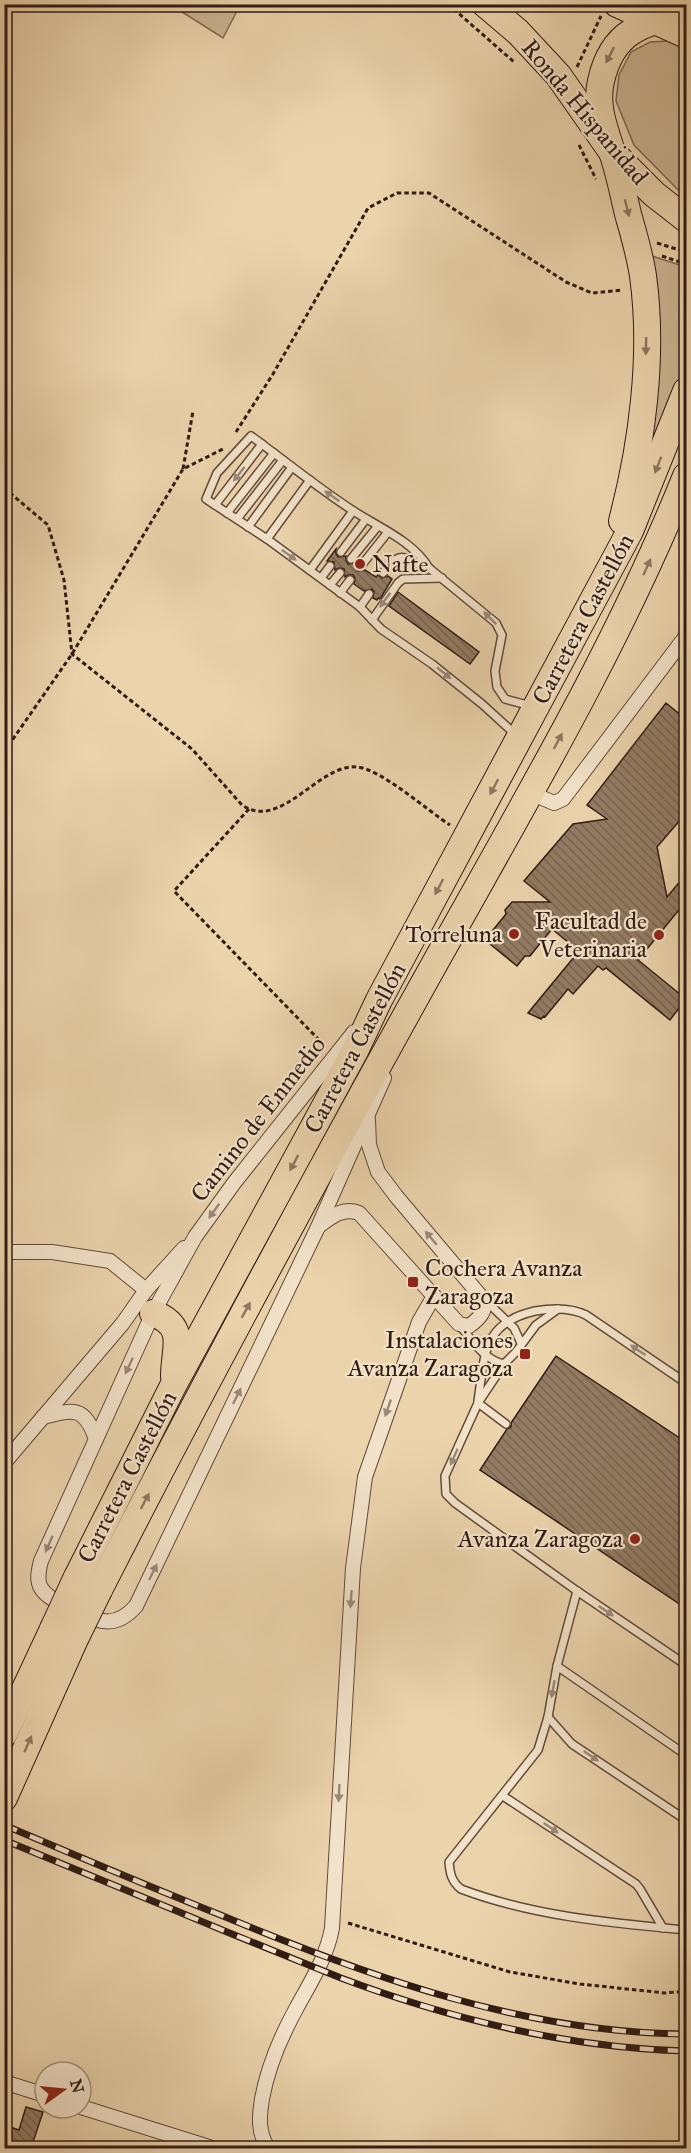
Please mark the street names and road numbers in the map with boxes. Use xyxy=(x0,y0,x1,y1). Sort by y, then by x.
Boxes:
street label: Ronda Hispanidad xyxy=(515,33,655,191)
street label: Carretera Castellón xyxy=(525,529,641,709)
street label: Carretera Castellón xyxy=(297,958,413,1138)
street label: Camino de Enmedio xyxy=(184,1030,332,1208)
street label: Carretera Castellón xyxy=(71,1386,183,1568)

